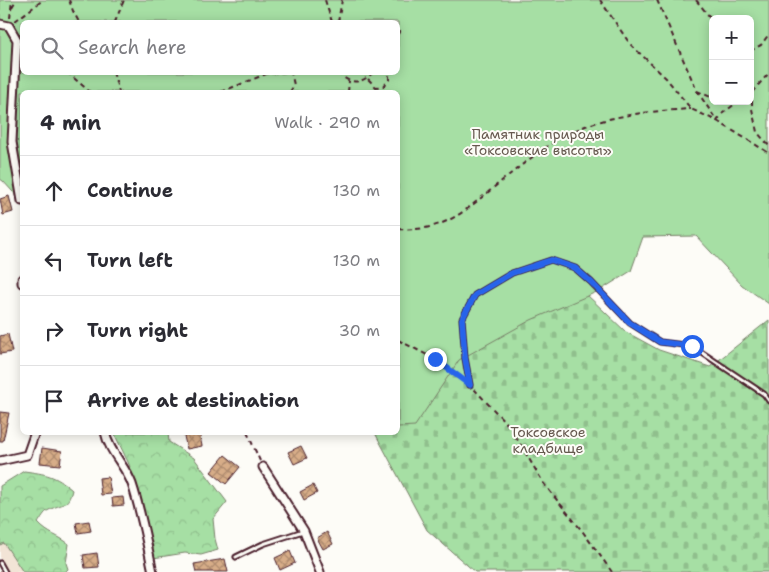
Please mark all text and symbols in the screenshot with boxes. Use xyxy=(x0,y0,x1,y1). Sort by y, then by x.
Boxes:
map controls xyxy=(709,15,754,105)
button: + xyxy=(709,15,754,60)
search box xyxy=(20,20,400,75)
icon: search xyxy=(38,34,66,62)
text: Search here xyxy=(78,35,187,60)
button: − xyxy=(709,60,754,105)
text: 4 min xyxy=(40,109,101,137)
text: Walk · 290 m xyxy=(274,112,380,133)
park label: Памятник природы «Токсовские высоты» xyxy=(464,125,612,159)
icon: ahead xyxy=(40,177,68,205)
text: Continue xyxy=(87,178,173,203)
text: 130 m xyxy=(333,180,380,201)
icon: left xyxy=(40,247,68,275)
text: Turn left xyxy=(87,248,173,273)
text: 130 m xyxy=(333,250,380,271)
icon: right xyxy=(40,317,68,345)
text: Turn right xyxy=(87,318,188,343)
text: 30 m xyxy=(339,320,380,341)
route start xyxy=(681,335,704,358)
route end xyxy=(424,348,447,371)
icon: arrive xyxy=(40,387,68,415)
text: Arrive at destination xyxy=(87,388,299,413)
park label: Токсовское кладбище xyxy=(510,423,586,457)

